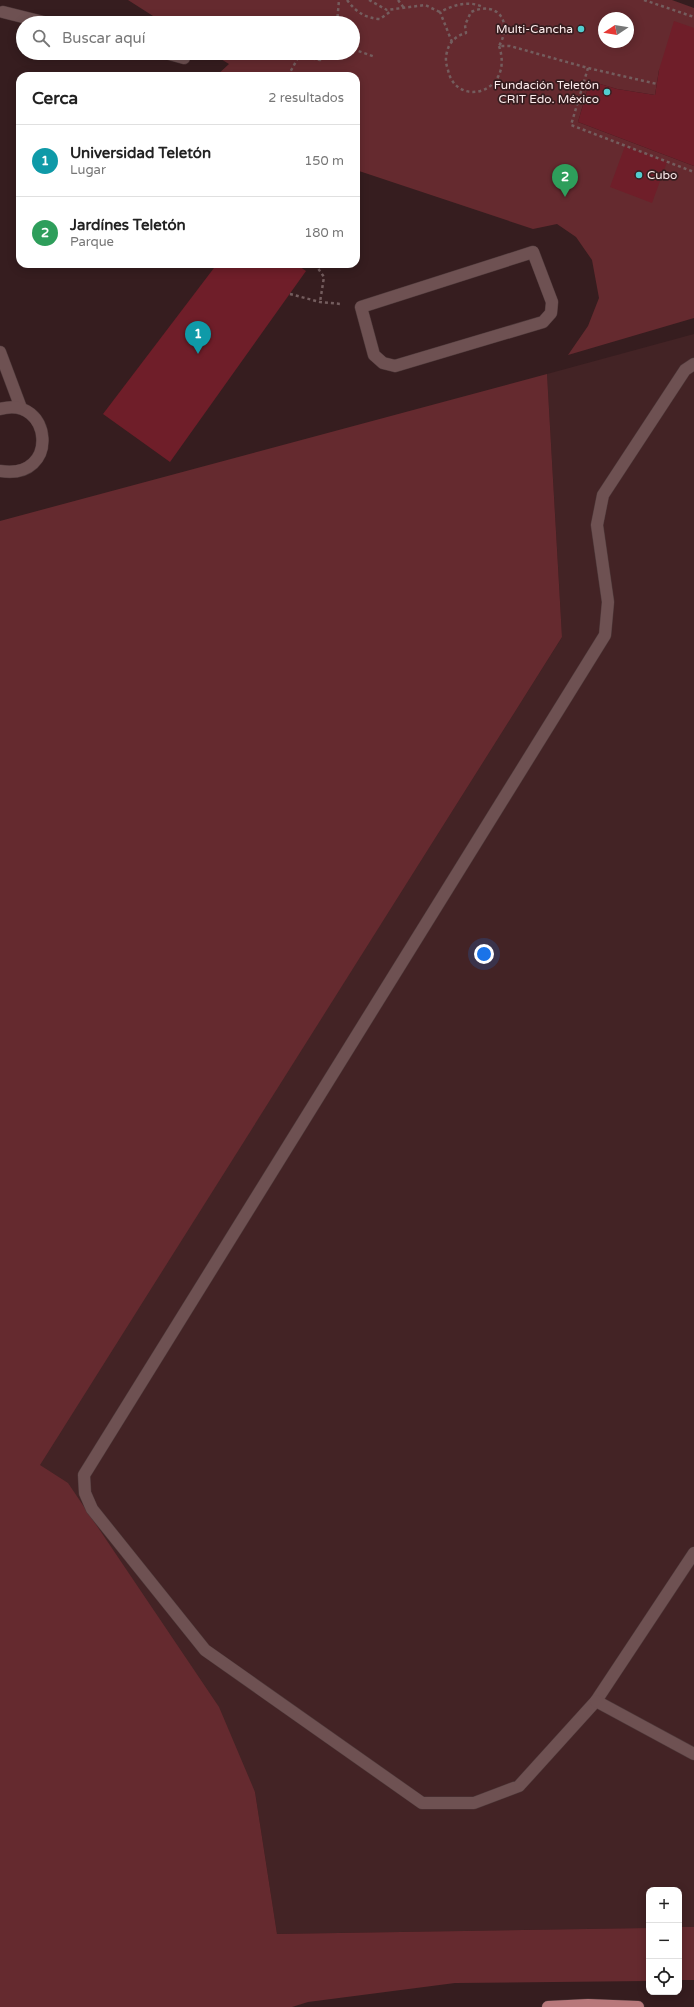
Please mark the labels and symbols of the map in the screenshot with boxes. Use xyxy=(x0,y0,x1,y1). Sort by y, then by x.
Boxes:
north arrow xyxy=(598,12,634,48)
place label: Multi-Cancha xyxy=(496,22,573,36)
marker: Multi-Cancha xyxy=(576,24,586,34)
place label: Fundación Teletón CRIT Edo. México xyxy=(494,78,599,106)
marker: Fundación Teletón CRIT Edo. México xyxy=(602,87,612,97)
pin: 2 xyxy=(552,164,578,197)
place label: Cubo xyxy=(647,168,677,182)
marker: Cubo xyxy=(634,170,644,180)
pin: 1 xyxy=(185,321,211,354)
your location xyxy=(474,944,494,964)

